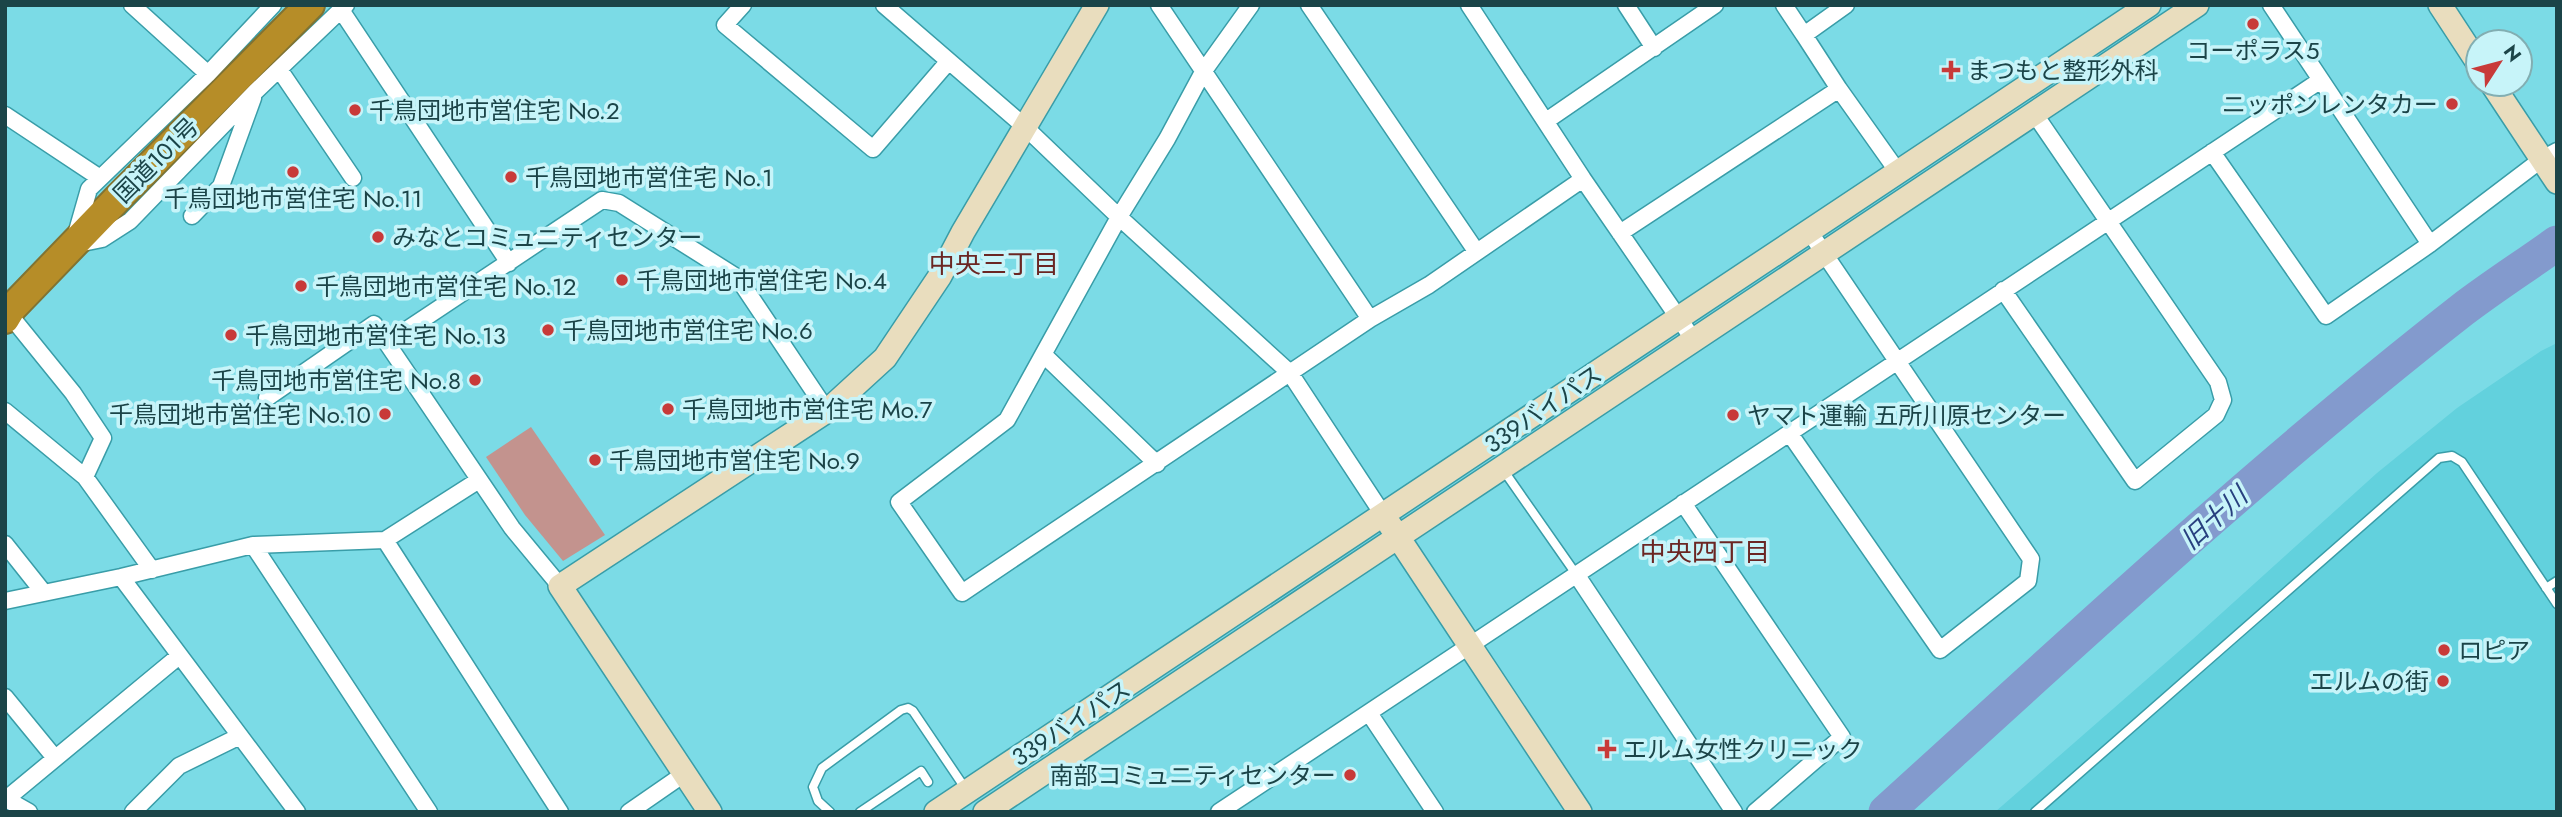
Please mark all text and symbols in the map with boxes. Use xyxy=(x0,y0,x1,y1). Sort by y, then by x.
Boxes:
marker: コーポラス5 xyxy=(2245,16,2261,32)
north arrow xyxy=(2464,28,2534,98)
place label: コーポラス5 xyxy=(2186,33,2320,68)
text: N xyxy=(2497,39,2528,67)
place label: まつもと整形外科 xyxy=(1967,53,2159,88)
marker: まつもと整形外科 xyxy=(1941,60,1961,80)
place label: ニッポンレンタカー xyxy=(2222,87,2438,122)
place label: 千鳥団地市営住宅 No.2 xyxy=(369,93,620,128)
marker: ニッポンレンタカー xyxy=(2444,96,2460,112)
marker: 千鳥団地市営住宅 No.2 xyxy=(347,102,363,118)
street label: 国道101号 xyxy=(105,109,207,211)
place label: 千鳥団地市営住宅 No.1 xyxy=(525,160,773,195)
marker: 千鳥団地市営住宅 No.11 xyxy=(285,164,301,180)
marker: 千鳥団地市営住宅 No.1 xyxy=(503,169,519,185)
place label: 千鳥団地市営住宅 No.11 xyxy=(164,181,422,216)
place label: みなとコミュニティセンター xyxy=(392,220,703,255)
marker: みなとコミュニティセンター xyxy=(370,229,386,245)
district label: 中央三丁目 xyxy=(929,245,1059,283)
place label: 千鳥団地市営住宅 No.4 xyxy=(636,263,887,298)
place label: 千鳥団地市営住宅 No.12 xyxy=(315,269,576,304)
marker: 千鳥団地市営住宅 No.4 xyxy=(614,272,630,288)
marker: 千鳥団地市営住宅 No.12 xyxy=(293,278,309,294)
place label: 千鳥団地市営住宅 No.6 xyxy=(562,313,813,348)
place label: 千鳥団地市営住宅 No.13 xyxy=(245,318,506,353)
marker: 千鳥団地市営住宅 No.6 xyxy=(540,322,556,338)
marker: 千鳥団地市営住宅 No.13 xyxy=(223,327,239,343)
street label: 339バイパス xyxy=(1477,357,1609,461)
place label: 千鳥団地市営住宅 No.8 xyxy=(211,363,461,398)
marker: 千鳥団地市営住宅 No.8 xyxy=(467,372,483,388)
place label: 千鳥団地市営住宅 Mo.7 xyxy=(682,392,933,427)
place label: 千鳥団地市営住宅 No.10 xyxy=(109,397,371,432)
place label: ヤマト運輸 五所川原センター xyxy=(1747,398,2066,433)
marker: 千鳥団地市営住宅 Mo.7 xyxy=(660,401,676,417)
marker: 千鳥団地市営住宅 No.10 xyxy=(377,406,393,422)
marker: ヤマト運輸 五所川原センター xyxy=(1725,407,1741,423)
place label: 千鳥団地市営住宅 No.9 xyxy=(609,443,860,478)
marker: 千鳥団地市営住宅 No.9 xyxy=(587,452,603,468)
water label: 旧十川 xyxy=(2172,476,2258,558)
district label: 中央四丁目 xyxy=(1640,533,1770,571)
place label: ロピア xyxy=(2458,633,2530,668)
marker: ロピア xyxy=(2436,642,2452,658)
place label: エルムの街 xyxy=(2309,664,2429,699)
street label: 339バイパス xyxy=(1005,671,1137,775)
marker: エルムの街 xyxy=(2435,673,2451,689)
place label: エルム女性クリニック xyxy=(1623,732,1863,767)
marker: エルム女性クリニック xyxy=(1597,739,1617,759)
place label: 南部コミュニティセンター xyxy=(1049,758,1336,793)
marker: 南部コミュニティセンター xyxy=(1342,767,1358,783)

